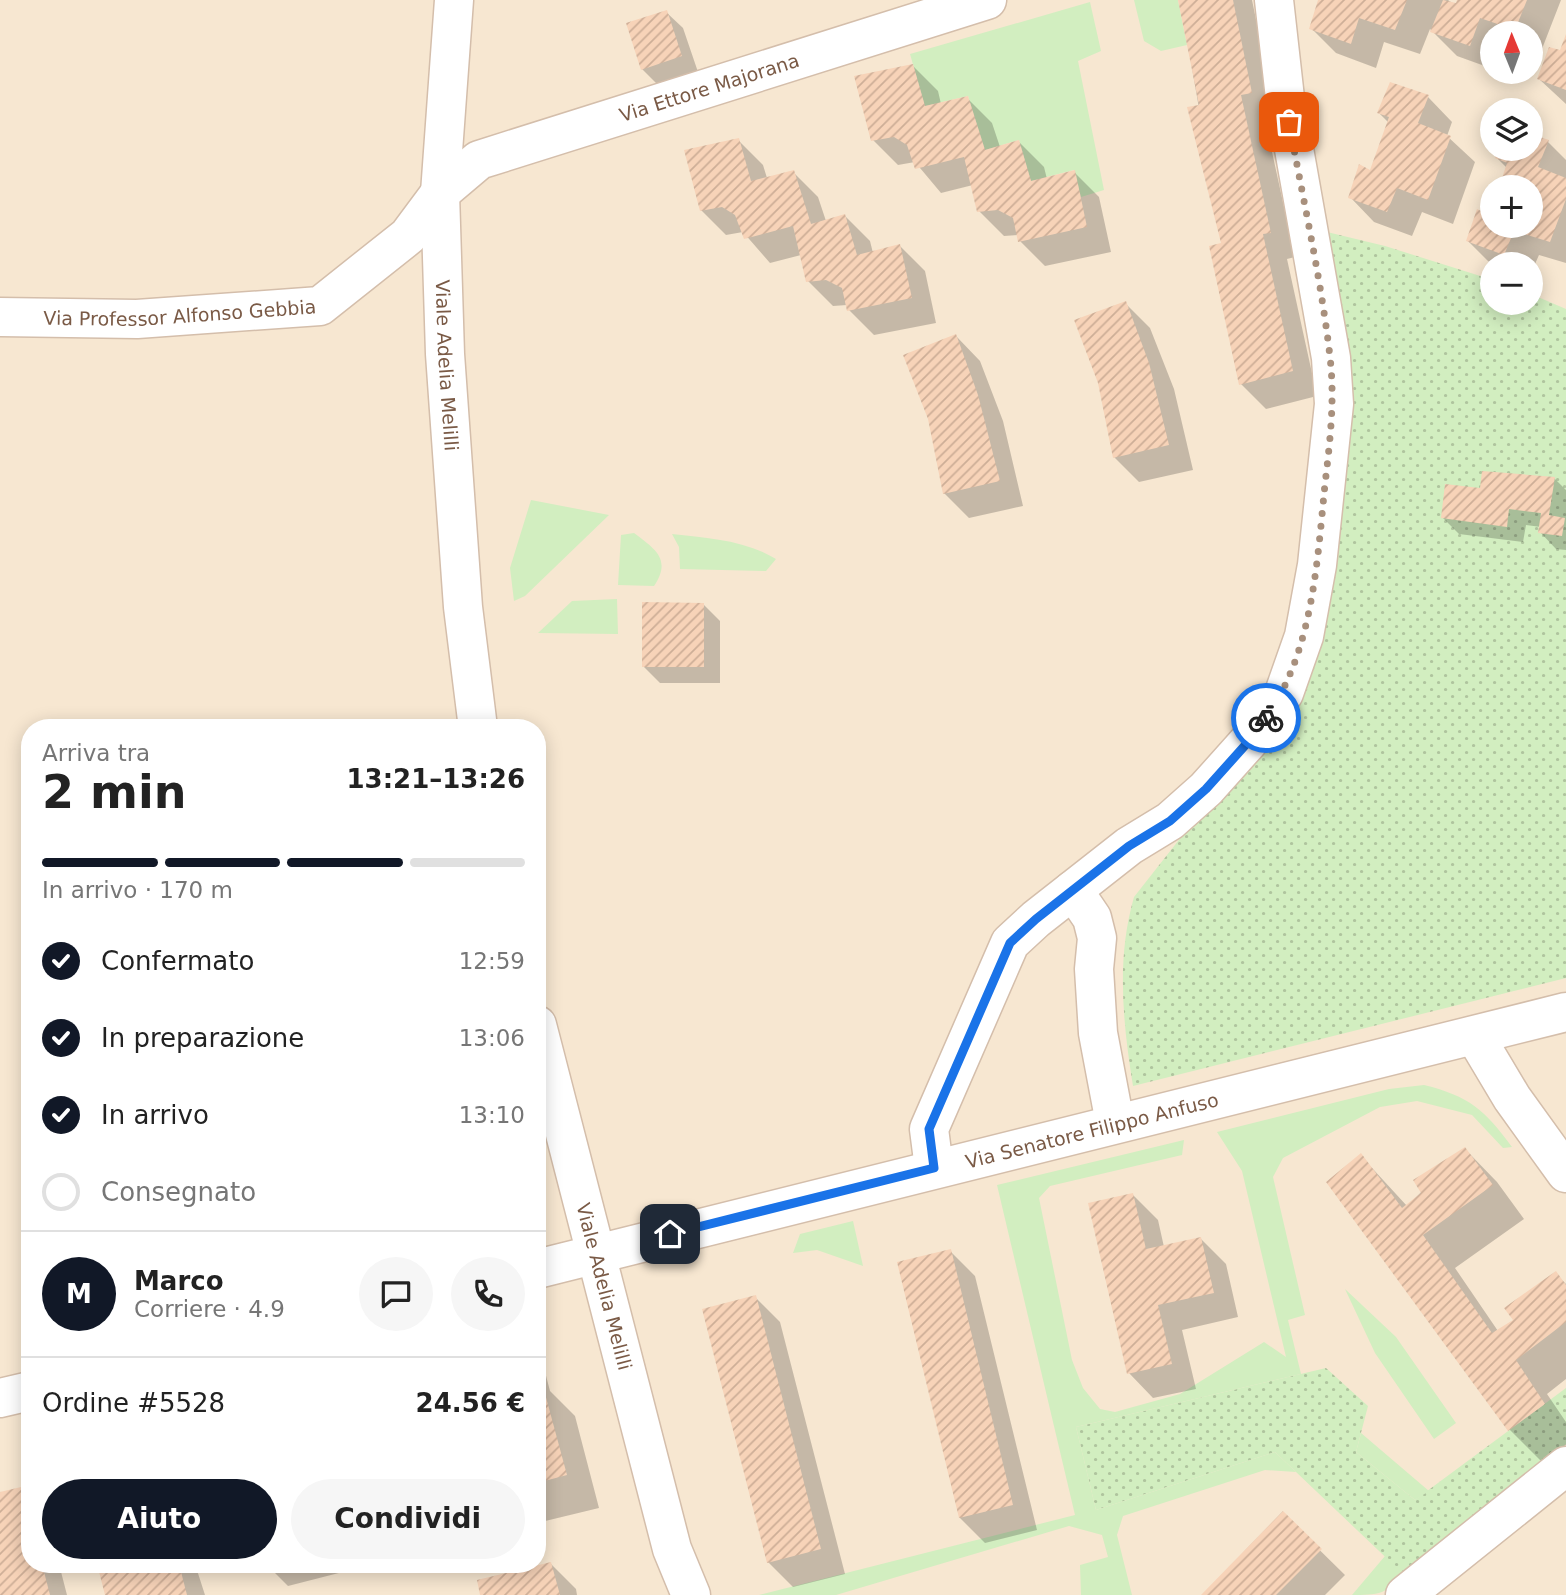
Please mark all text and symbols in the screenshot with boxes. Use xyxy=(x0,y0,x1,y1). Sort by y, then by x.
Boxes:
north arrow xyxy=(1480,21,1544,84)
map controls xyxy=(1480,21,1543,315)
street label: Via Ettore Majorana xyxy=(617,49,802,126)
pin xyxy=(1259,92,1319,152)
button: layers xyxy=(1480,98,1543,161)
icon: bag xyxy=(1270,103,1308,141)
button: + xyxy=(1480,175,1543,238)
button: − xyxy=(1480,252,1543,315)
street label: Viale Adelia Melilli xyxy=(432,279,463,452)
street label: Via Professor Alfonso Gebbia xyxy=(43,295,317,330)
courier xyxy=(1231,683,1301,753)
icon: bike xyxy=(1247,699,1285,737)
text: Arriva tra xyxy=(42,740,150,766)
text: 13:21–13:26 xyxy=(346,764,525,794)
text: 2 min xyxy=(42,765,186,819)
text: In arrivo · 170 m xyxy=(42,877,233,903)
icon: check xyxy=(42,942,80,980)
text: Confermato xyxy=(101,946,254,976)
text: 12:59 xyxy=(459,948,525,974)
icon: check xyxy=(42,1019,80,1057)
text: In preparazione xyxy=(101,1023,304,1053)
text: 13:06 xyxy=(459,1025,525,1051)
street label: Via Senatore Filippo Anfuso xyxy=(963,1088,1221,1173)
icon: check xyxy=(42,1096,80,1134)
text: In arrivo xyxy=(101,1100,209,1130)
text: 13:10 xyxy=(459,1102,525,1128)
text: Consegnato xyxy=(101,1177,256,1207)
street label: Viale Adelia Melilli xyxy=(572,1201,636,1372)
pin xyxy=(640,1204,700,1264)
icon: home xyxy=(651,1215,689,1253)
button: chat xyxy=(359,1257,433,1331)
button: phone xyxy=(451,1257,525,1331)
text: Marco xyxy=(134,1266,224,1296)
text: M xyxy=(66,1279,92,1309)
text: Corriere · 4.9 xyxy=(134,1296,285,1322)
text: Ordine #5528 xyxy=(42,1388,225,1418)
text: 24.56 € xyxy=(416,1388,525,1418)
button: Aiuto xyxy=(42,1479,277,1559)
button: Condividi xyxy=(291,1479,525,1559)

